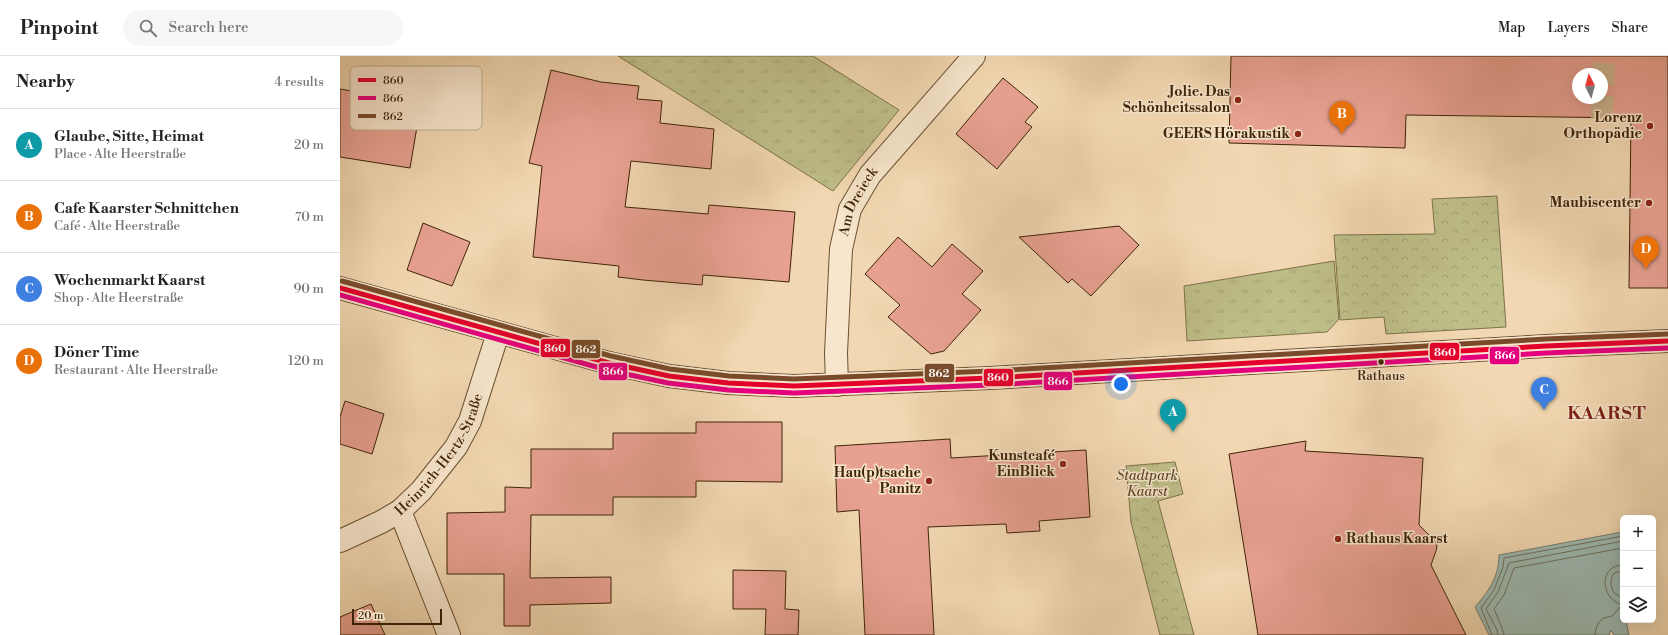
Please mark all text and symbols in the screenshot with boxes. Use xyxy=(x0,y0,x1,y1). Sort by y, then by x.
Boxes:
search box xyxy=(123,10,403,46)
text: Pinpoint xyxy=(20,16,99,40)
icon: search xyxy=(137,17,159,39)
text: Search here xyxy=(169,18,249,37)
text: Map xyxy=(1498,19,1525,37)
text: Layers xyxy=(1547,19,1590,37)
text: Share xyxy=(1612,19,1648,37)
legend xyxy=(350,66,482,130)
north arrow xyxy=(1572,68,1608,104)
text: Nearby xyxy=(16,71,75,93)
text: 4 results xyxy=(274,74,324,90)
text: 860 xyxy=(383,74,404,88)
place label: Jolie. Das Schönheitssalon xyxy=(1123,83,1230,117)
text: 866 xyxy=(383,92,403,106)
marker: Jolie. Das Schönheitssalon xyxy=(1233,95,1243,105)
pin: B xyxy=(1329,101,1355,134)
place label: Lorenz Orthopädie xyxy=(1564,109,1642,143)
text: 862 xyxy=(383,110,403,124)
marker: Lorenz Orthopädie xyxy=(1645,121,1655,131)
place label: GEERS Hörakustik xyxy=(1163,125,1290,143)
text: Glaube, Sitte, Heimat xyxy=(54,127,204,146)
marker: GEERS Hörakustik xyxy=(1293,129,1303,139)
text: A xyxy=(24,137,34,153)
text: 20 m xyxy=(294,137,324,153)
text: Place · Alte Heerstraße xyxy=(54,146,186,162)
street label: Am Dreieck xyxy=(835,163,882,239)
place label: Maubiscenter xyxy=(1550,194,1641,212)
marker: Maubiscenter xyxy=(1644,198,1654,208)
text: Cafe Kaarster Schnittchen xyxy=(54,199,239,218)
text: B xyxy=(24,209,34,225)
text: 70 m xyxy=(295,209,324,225)
text: Café · Alte Heerstraße xyxy=(54,218,180,234)
pin: D xyxy=(1633,236,1659,269)
text: Wochenmarkt Kaarst xyxy=(54,271,205,290)
text: C xyxy=(24,281,34,297)
text: 90 m xyxy=(293,281,324,297)
text: Shop · Alte Heerstraße xyxy=(54,290,184,306)
line badge: 860 xyxy=(540,338,571,358)
line badge: 862 xyxy=(571,339,601,359)
text: 860 xyxy=(544,342,566,356)
line badge: 860 xyxy=(1429,342,1460,361)
text: Döner Time xyxy=(54,343,139,362)
text: 862 xyxy=(576,343,597,357)
text: 860 xyxy=(1434,346,1456,360)
line badge: 866 xyxy=(1489,346,1520,365)
text: 866 xyxy=(1495,349,1515,363)
text: D xyxy=(24,353,34,369)
text: 120 m xyxy=(288,353,324,369)
marker: Rathaus xyxy=(1376,357,1386,367)
text: Restaurant · Alte Heerstraße xyxy=(54,362,218,378)
line badge: 866 xyxy=(598,362,628,381)
line badge: 862 xyxy=(924,363,955,383)
text: 866 xyxy=(603,365,623,379)
text: 862 xyxy=(929,367,950,381)
line badge: 860 xyxy=(983,368,1014,387)
place label: Rathaus xyxy=(1357,368,1405,384)
text: 860 xyxy=(987,371,1009,385)
line badge: 866 xyxy=(1043,371,1073,391)
your location xyxy=(1111,374,1131,394)
text: 866 xyxy=(1048,375,1068,389)
pin: C xyxy=(1531,377,1557,410)
street label: Heinrich-Hertz-Straße xyxy=(391,391,487,520)
pin: A xyxy=(1160,399,1186,432)
district label: KAARST xyxy=(1567,402,1647,425)
place label: Kunstcafé EinBlick xyxy=(988,447,1055,481)
marker: Kunstcafé EinBlick xyxy=(1058,459,1068,469)
place label: Hau(p)tsache Panitz xyxy=(834,464,921,498)
park label: Stadtpark Kaarst xyxy=(1116,467,1178,501)
marker: Hau(p)tsache Panitz xyxy=(924,476,934,486)
map controls xyxy=(1620,515,1656,623)
button: + xyxy=(1620,515,1656,551)
place label: Rathaus Kaarst xyxy=(1346,530,1449,548)
marker: Rathaus Kaarst xyxy=(1333,534,1343,544)
button: − xyxy=(1620,551,1656,587)
button: layers xyxy=(1620,587,1656,623)
scale bar xyxy=(352,607,442,626)
text: 20 m xyxy=(358,609,383,623)

